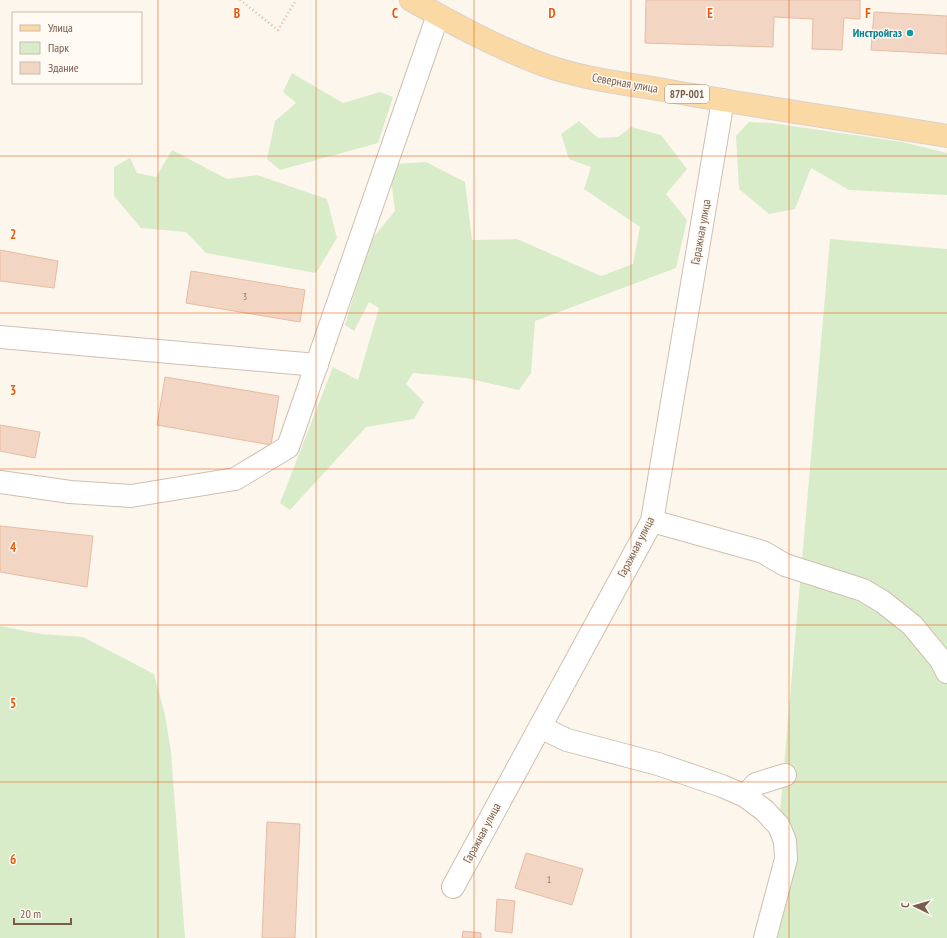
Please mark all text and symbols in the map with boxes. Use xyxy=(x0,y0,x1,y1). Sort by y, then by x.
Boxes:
text: B xyxy=(234,5,240,22)
text: C xyxy=(392,5,398,22)
text: D xyxy=(549,5,556,22)
text: E xyxy=(707,5,713,22)
text: F xyxy=(865,5,871,22)
legend xyxy=(12,12,142,84)
text: Улица xyxy=(48,20,73,35)
place label: Инстройгаз xyxy=(853,25,902,40)
marker: Инстройгаз xyxy=(905,28,915,38)
text: Парк xyxy=(48,40,69,55)
text: Здание xyxy=(48,60,79,75)
street label: Северная улица xyxy=(591,69,660,96)
road number: 87Р-001 xyxy=(665,85,709,103)
street label: Гаражная улица xyxy=(687,198,714,266)
text: 2 xyxy=(10,226,16,243)
house number: 3 xyxy=(243,290,247,303)
text: 3 xyxy=(10,382,16,399)
street label: Гаражная улица xyxy=(614,514,657,580)
text: 4 xyxy=(10,539,17,556)
text: 5 xyxy=(10,695,16,712)
street label: Гаражная улица xyxy=(459,800,504,866)
text: 6 xyxy=(10,851,16,868)
house number: 1 xyxy=(547,873,551,886)
north arrow xyxy=(895,886,935,926)
scale bar xyxy=(14,900,71,926)
text: С xyxy=(898,902,912,908)
text: 20 m xyxy=(20,906,41,921)

